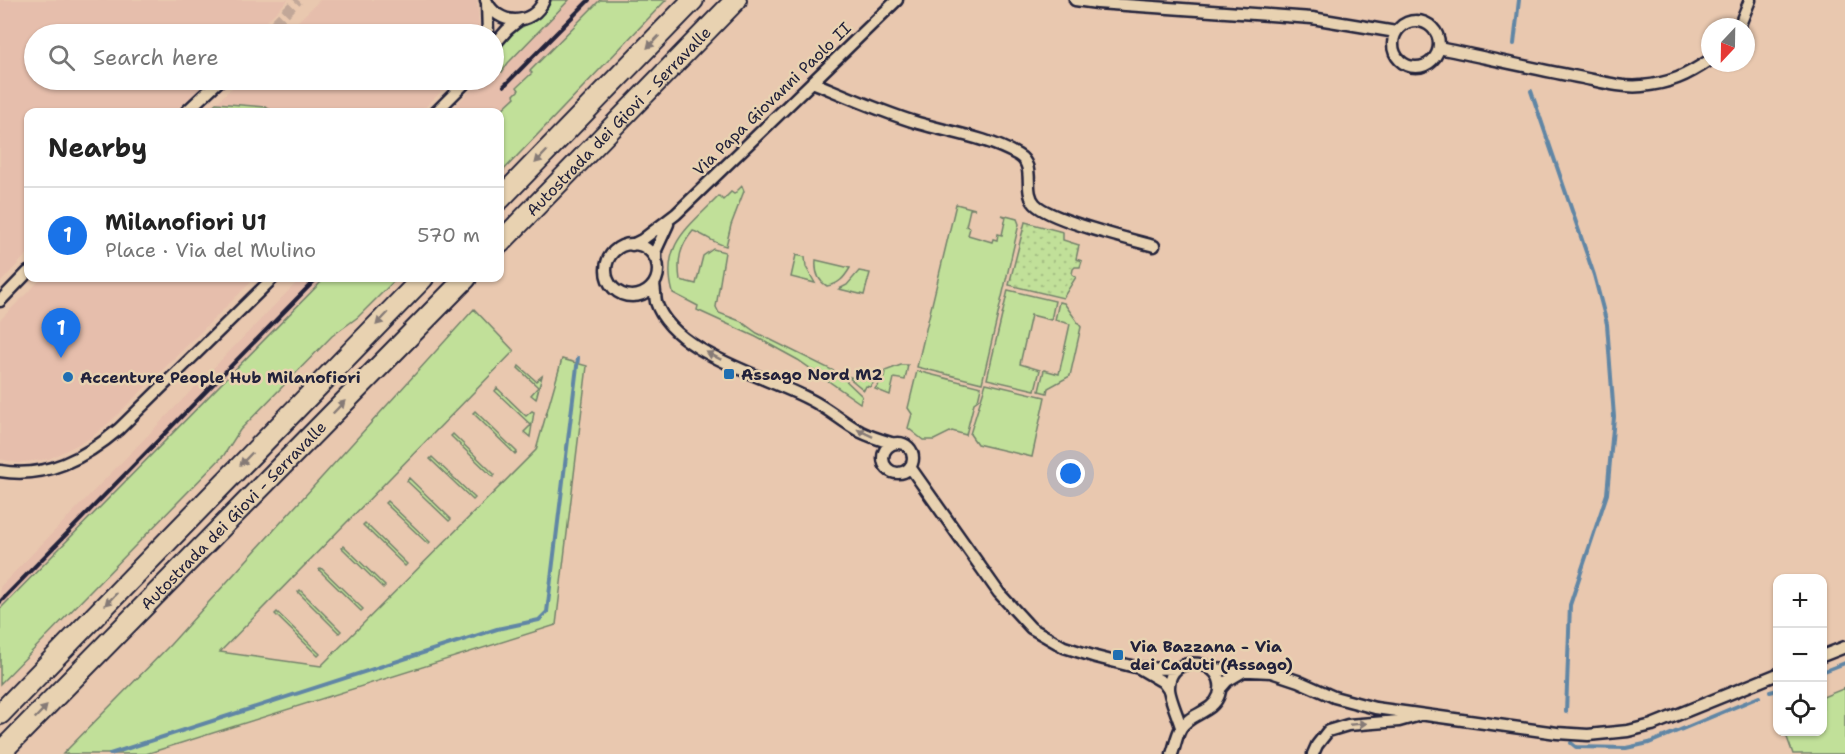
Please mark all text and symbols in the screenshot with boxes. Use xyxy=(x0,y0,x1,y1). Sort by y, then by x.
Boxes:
street label: Via Papa Giovanni Paolo II xyxy=(688,18,856,180)
north arrow xyxy=(1701,18,1755,72)
street label: Autostrada dei Giovi - Serravalle xyxy=(522,22,715,220)
search box xyxy=(24,24,504,90)
one-way arrow xyxy=(646,34,660,48)
icon: search xyxy=(45,41,78,74)
text: Search here xyxy=(93,43,219,72)
text: Nearby xyxy=(48,130,147,165)
one-way arrow xyxy=(534,149,548,164)
text: Milanofiori U1 xyxy=(105,208,267,237)
text: 1 xyxy=(63,222,72,248)
text: 570 m xyxy=(417,222,480,248)
text: Place · Via del Mulino xyxy=(105,237,316,263)
pin: 1 xyxy=(42,308,80,358)
one-way arrow xyxy=(376,312,390,326)
one-way arrow xyxy=(706,351,723,361)
place label: Assago Nord M2 xyxy=(741,364,883,385)
place label: Accenture People Hub Milanofiori xyxy=(80,367,361,388)
marker: Assago Nord M2 xyxy=(722,367,736,381)
marker: Accenture People Hub Milanofiori xyxy=(61,370,75,384)
one-way arrow xyxy=(332,400,346,415)
street label: Autostrada dei Giovi - Serravalle xyxy=(136,416,331,614)
one-way arrow xyxy=(857,429,874,438)
one-way arrow xyxy=(240,452,254,466)
your location xyxy=(1056,459,1085,488)
map controls xyxy=(1773,574,1827,736)
button: + xyxy=(1773,574,1827,628)
one-way arrow xyxy=(104,592,118,607)
button: − xyxy=(1773,628,1827,682)
place label: Via Bazzana - Via dei Caduti (Assago) xyxy=(1130,636,1293,675)
marker: Via Bazzana - Via dei Caduti (Assago) xyxy=(1111,648,1125,662)
button: locate xyxy=(1773,682,1827,736)
one-way arrow xyxy=(34,704,48,719)
one-way arrow xyxy=(1348,719,1367,729)

